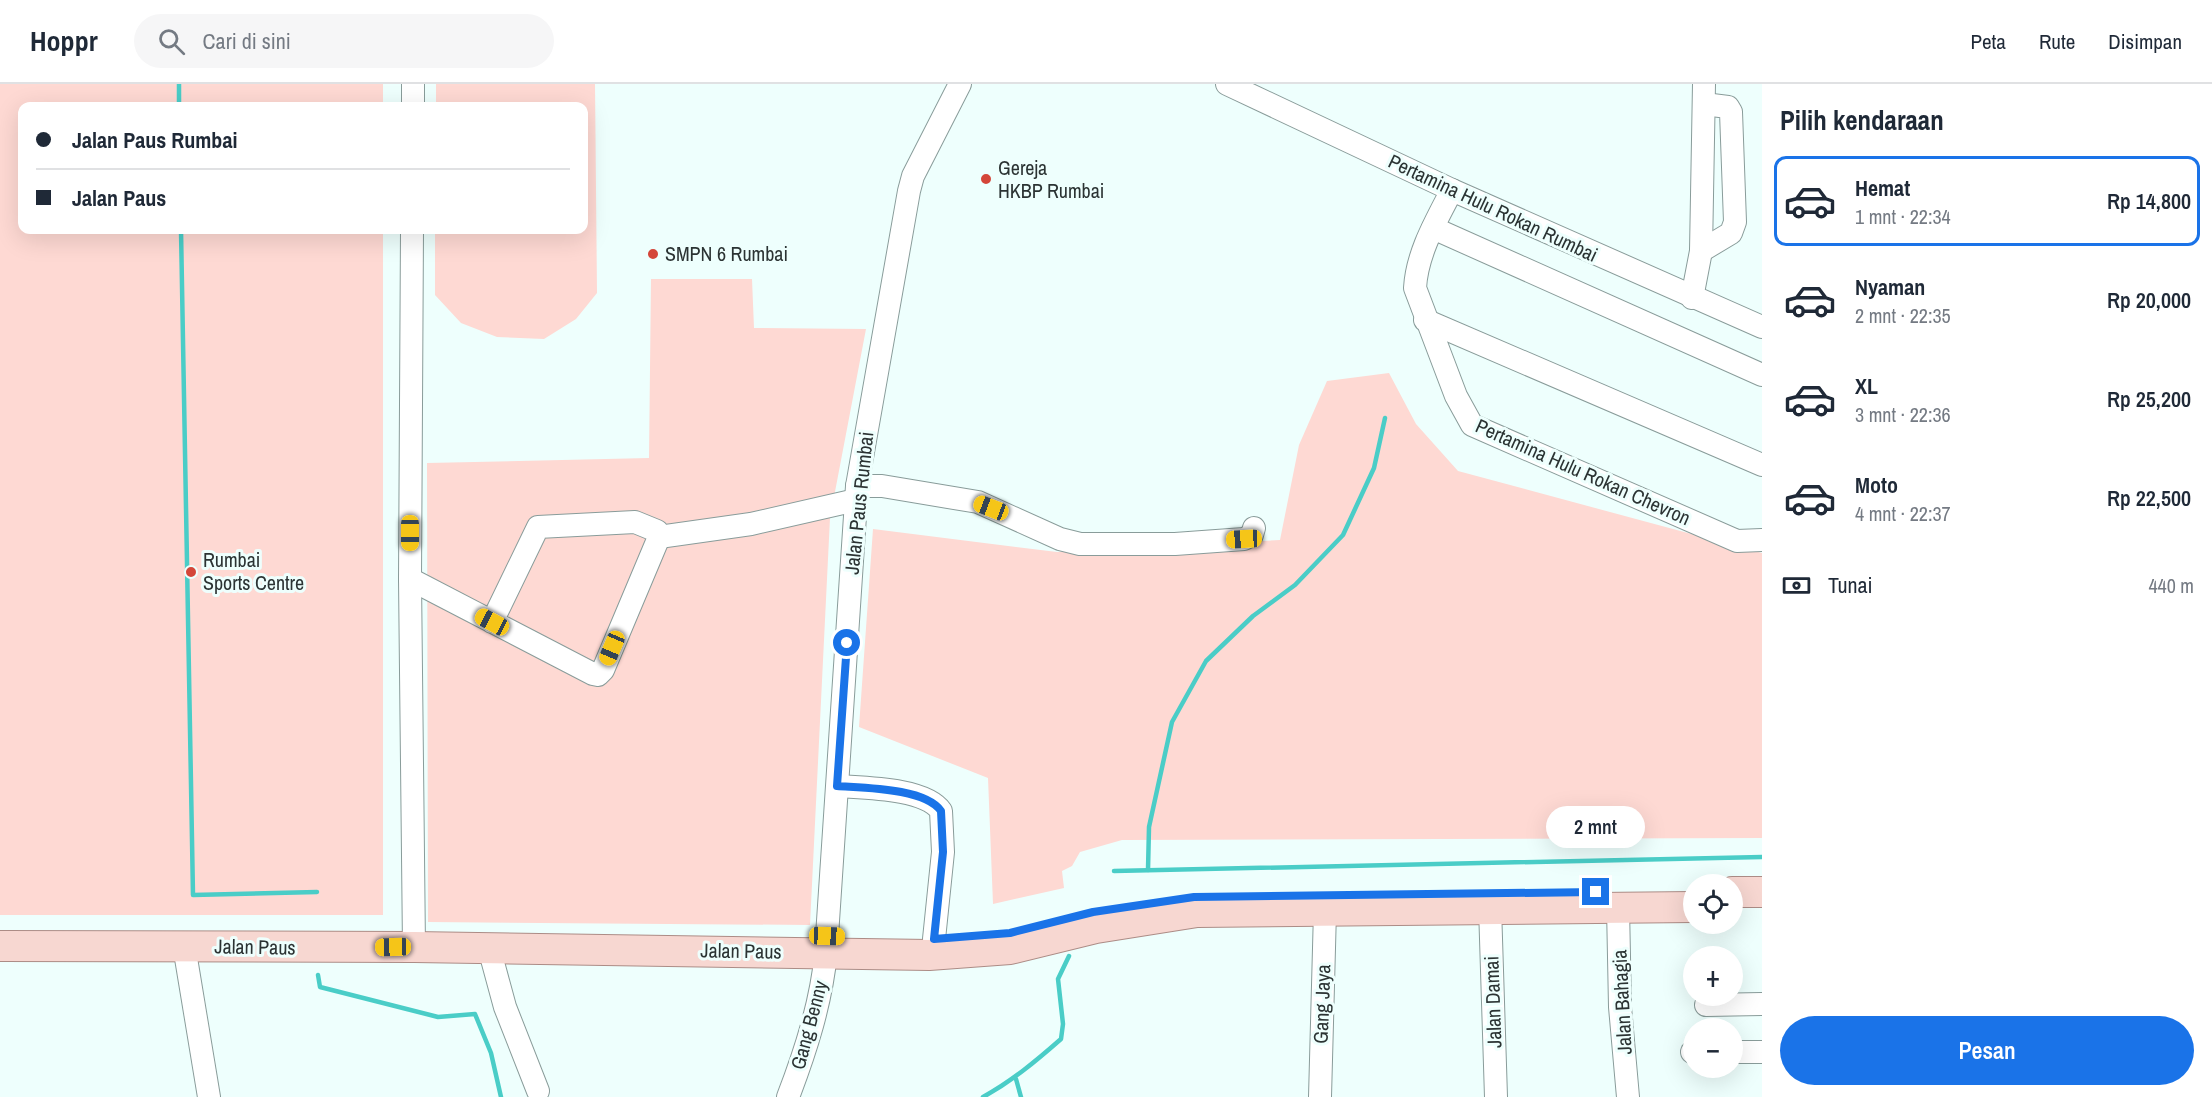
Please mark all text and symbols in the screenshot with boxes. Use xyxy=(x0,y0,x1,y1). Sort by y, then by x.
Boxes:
search box xyxy=(134,14,554,68)
text: Hoppr xyxy=(30,22,98,60)
icon: search xyxy=(155,25,188,58)
text: Cari di sini xyxy=(203,26,291,56)
text: Peta xyxy=(1970,27,2006,56)
text: Rute xyxy=(2039,27,2075,56)
text: Disimpan xyxy=(2108,27,2182,56)
text: Pilih kendaraan xyxy=(1780,102,1944,138)
text: Jalan Paus Rumbai xyxy=(72,125,237,155)
street label: Pertamina Hulu Rokan Rumbai xyxy=(1384,147,1602,268)
place label: Gereja HKBP Rumbai xyxy=(998,154,1104,204)
marker: Gereja HKBP Rumbai xyxy=(979,172,993,186)
text: Hemat xyxy=(1855,173,1910,203)
icon: car xyxy=(1783,174,1837,228)
text: Jalan Paus xyxy=(72,183,166,213)
text: Rp 14,800 xyxy=(2107,186,2191,216)
text: 1 mnt · 22:34 xyxy=(1855,203,1951,230)
place label: SMPN 6 Rumbai xyxy=(665,240,788,267)
marker: SMPN 6 Rumbai xyxy=(646,247,660,261)
text: Nyaman xyxy=(1855,272,1925,302)
icon: car xyxy=(1783,273,1837,327)
text: Rp 20,000 xyxy=(2107,285,2191,315)
text: 2 mnt · 22:35 xyxy=(1855,302,1951,329)
text: XL xyxy=(1855,371,1878,401)
icon: car xyxy=(1783,372,1837,426)
text: Rp 25,200 xyxy=(2107,384,2191,414)
text: 3 mnt · 22:36 xyxy=(1855,401,1951,428)
street label: Pertamina Hulu Rokan Chevron xyxy=(1472,412,1695,531)
street label: Jalan Paus Rumbai xyxy=(838,430,879,576)
text: Moto xyxy=(1855,470,1898,500)
icon: car xyxy=(1783,471,1837,525)
text: Rp 22,500 xyxy=(2107,483,2191,513)
car xyxy=(971,493,1011,523)
text: 4 mnt · 22:37 xyxy=(1855,500,1951,527)
car xyxy=(401,515,419,551)
car xyxy=(1226,529,1262,549)
place label: Rumbai Sports Centre xyxy=(203,546,304,596)
marker: Rumbai Sports Centre xyxy=(184,565,198,579)
icon: cash xyxy=(1780,569,1813,602)
text: Tunai xyxy=(1828,570,1873,600)
text: 440 m xyxy=(2148,572,2194,599)
car xyxy=(472,606,512,638)
car xyxy=(597,628,627,668)
route start xyxy=(833,629,860,656)
callout: 2 mnt xyxy=(1546,805,1646,847)
text: 2 mnt xyxy=(1574,813,1617,840)
map controls xyxy=(1683,874,1743,1078)
button: locate xyxy=(1683,874,1743,934)
route end xyxy=(1582,878,1609,905)
car xyxy=(809,926,845,946)
street label: Jalan Paus xyxy=(214,932,296,961)
street label: Jalan Paus xyxy=(700,936,782,965)
car xyxy=(375,938,411,956)
button: + xyxy=(1683,946,1743,1006)
street label: Jalan Bahagia xyxy=(1605,949,1638,1055)
street label: Jalan Damai xyxy=(1477,956,1508,1048)
street label: Gang Jaya xyxy=(1307,964,1336,1044)
street label: Gang Benny xyxy=(784,977,834,1072)
button: Pesan xyxy=(1780,1016,2194,1085)
button: − xyxy=(1683,1018,1743,1078)

